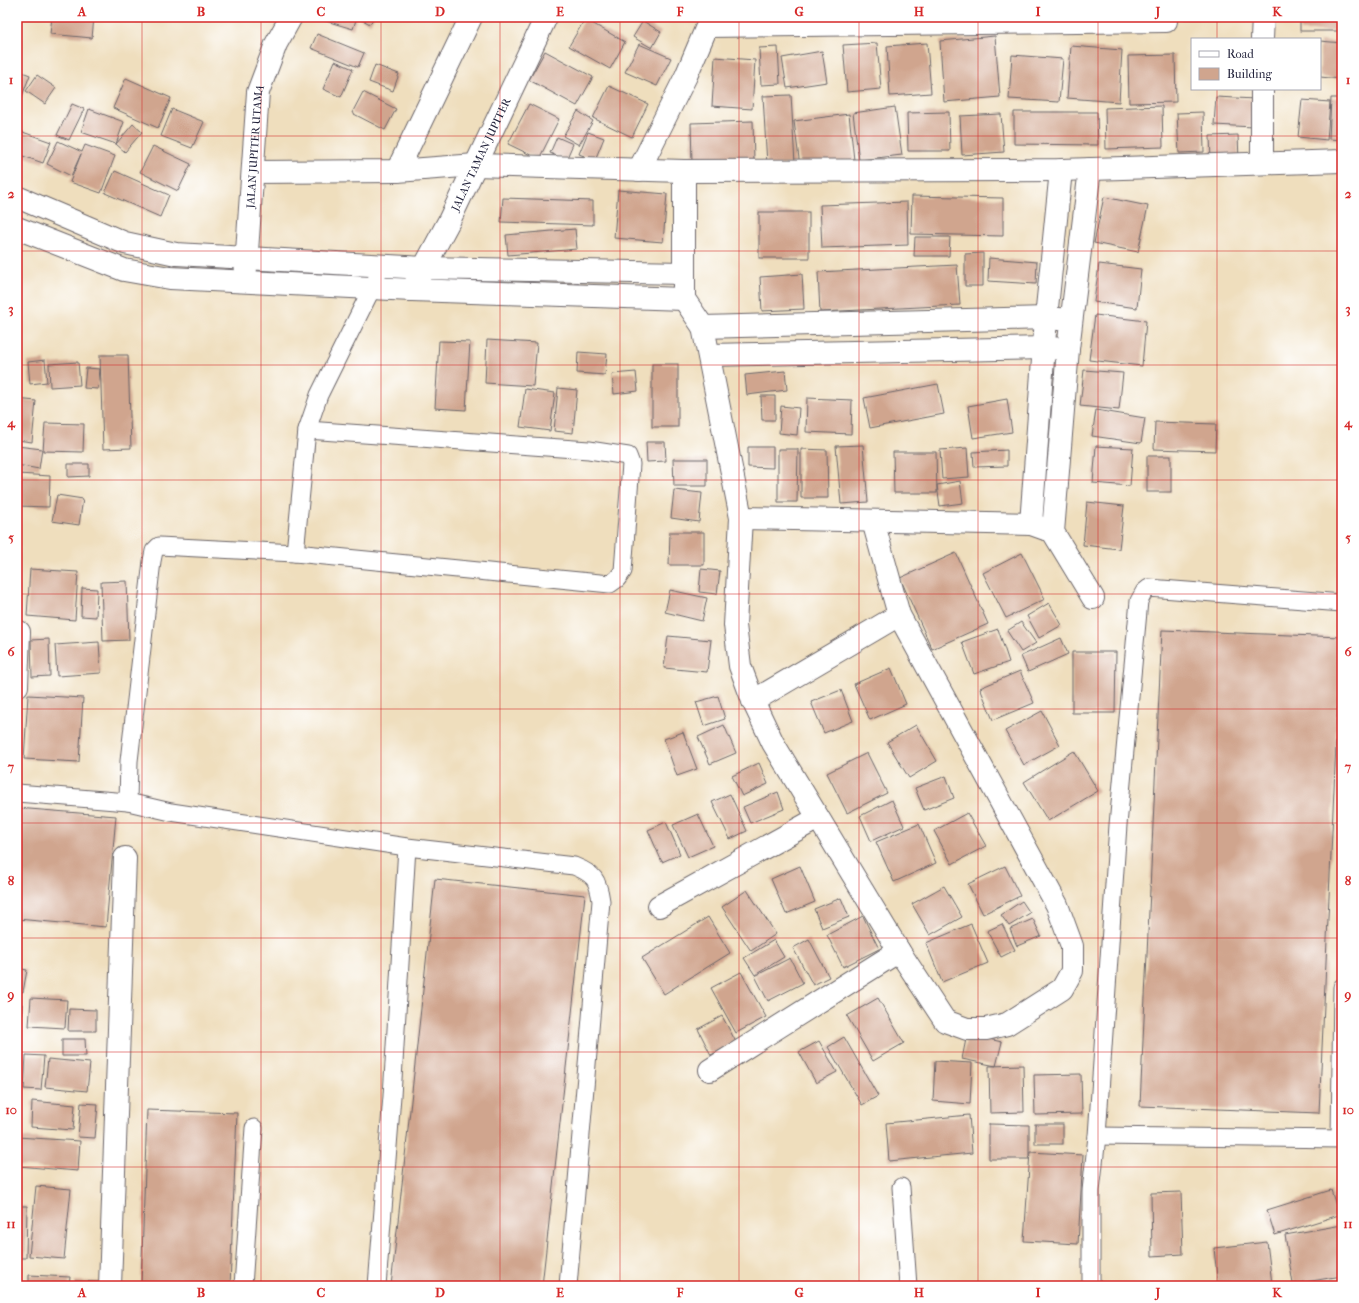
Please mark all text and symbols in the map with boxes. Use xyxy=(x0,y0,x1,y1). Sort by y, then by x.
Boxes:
text: A xyxy=(77,4,87,19)
text: B xyxy=(197,4,206,19)
text: C xyxy=(317,4,326,19)
text: D xyxy=(435,4,445,19)
text: E xyxy=(556,4,564,19)
text: F xyxy=(676,4,684,19)
text: G xyxy=(794,4,804,19)
text: H xyxy=(914,4,925,19)
text: I xyxy=(1035,4,1041,19)
text: J xyxy=(1154,4,1161,20)
text: K xyxy=(1272,4,1283,19)
legend xyxy=(1191,38,1321,90)
text: Road xyxy=(1227,47,1254,61)
text: Building xyxy=(1227,67,1272,81)
text: 1 xyxy=(9,72,14,87)
text: 1 xyxy=(1346,72,1351,87)
street label: JALAN JUPITER UTAMA xyxy=(243,82,267,210)
street label: JALAN TAMAN JUPITER xyxy=(448,95,514,214)
text: 2 xyxy=(8,186,15,201)
text: 2 xyxy=(1345,186,1352,201)
text: 3 xyxy=(8,301,14,317)
text: 3 xyxy=(1345,301,1351,317)
text: 4 xyxy=(6,415,16,431)
text: 4 xyxy=(1343,415,1353,431)
text: 5 xyxy=(8,530,14,545)
text: 5 xyxy=(1345,530,1351,545)
text: 6 xyxy=(7,644,15,659)
text: 6 xyxy=(1344,644,1352,659)
text: 7 xyxy=(7,759,15,774)
text: 7 xyxy=(1344,759,1352,774)
text: 8 xyxy=(8,873,15,888)
text: 8 xyxy=(1345,873,1352,888)
text: 9 xyxy=(7,987,15,1003)
text: 9 xyxy=(1344,987,1352,1003)
text: 10 xyxy=(5,1102,17,1117)
text: 10 xyxy=(1342,1102,1354,1117)
text: 11 xyxy=(6,1216,16,1231)
text: 11 xyxy=(1343,1216,1353,1231)
text: A xyxy=(77,1285,87,1300)
text: B xyxy=(197,1285,206,1300)
text: C xyxy=(317,1285,326,1300)
text: D xyxy=(435,1285,445,1300)
text: E xyxy=(556,1285,564,1300)
text: F xyxy=(676,1285,684,1300)
text: G xyxy=(794,1285,804,1300)
text: H xyxy=(914,1285,925,1300)
text: I xyxy=(1035,1285,1041,1300)
text: J xyxy=(1154,1285,1161,1301)
text: K xyxy=(1272,1285,1283,1300)

